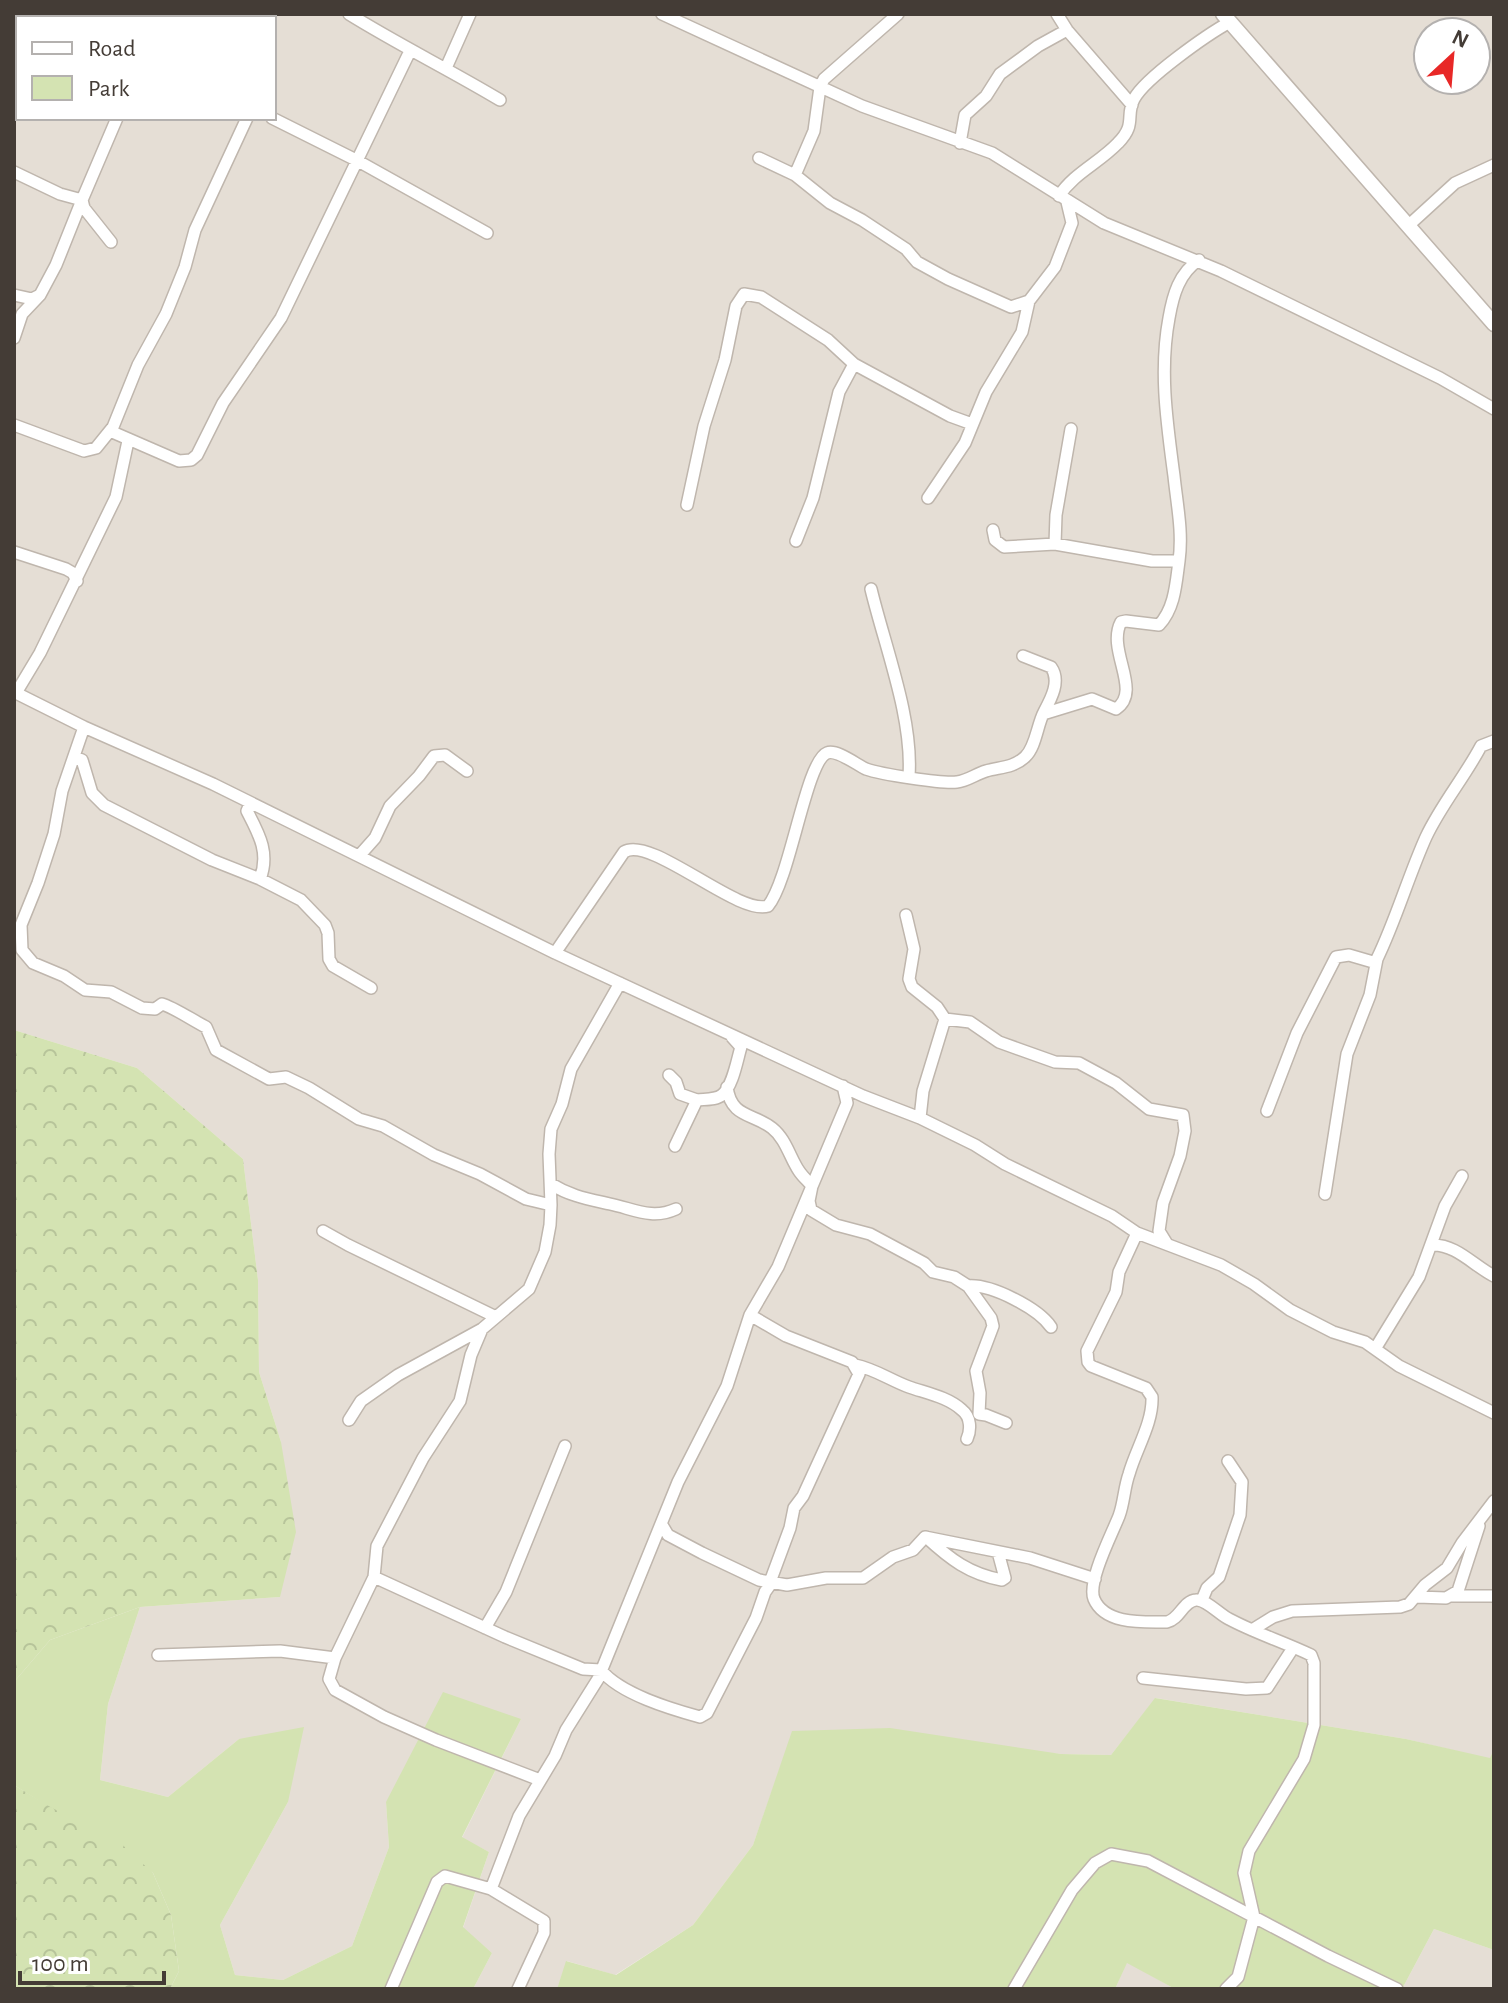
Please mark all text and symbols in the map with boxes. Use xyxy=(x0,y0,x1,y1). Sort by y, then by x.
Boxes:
legend xyxy=(16,16,276,120)
north arrow xyxy=(1412,16,1492,96)
text: N xyxy=(1449,26,1472,52)
text: Road xyxy=(88,37,136,61)
text: Park xyxy=(88,77,129,101)
scale bar xyxy=(20,1935,164,1985)
text: 100 m xyxy=(32,1952,89,1976)

